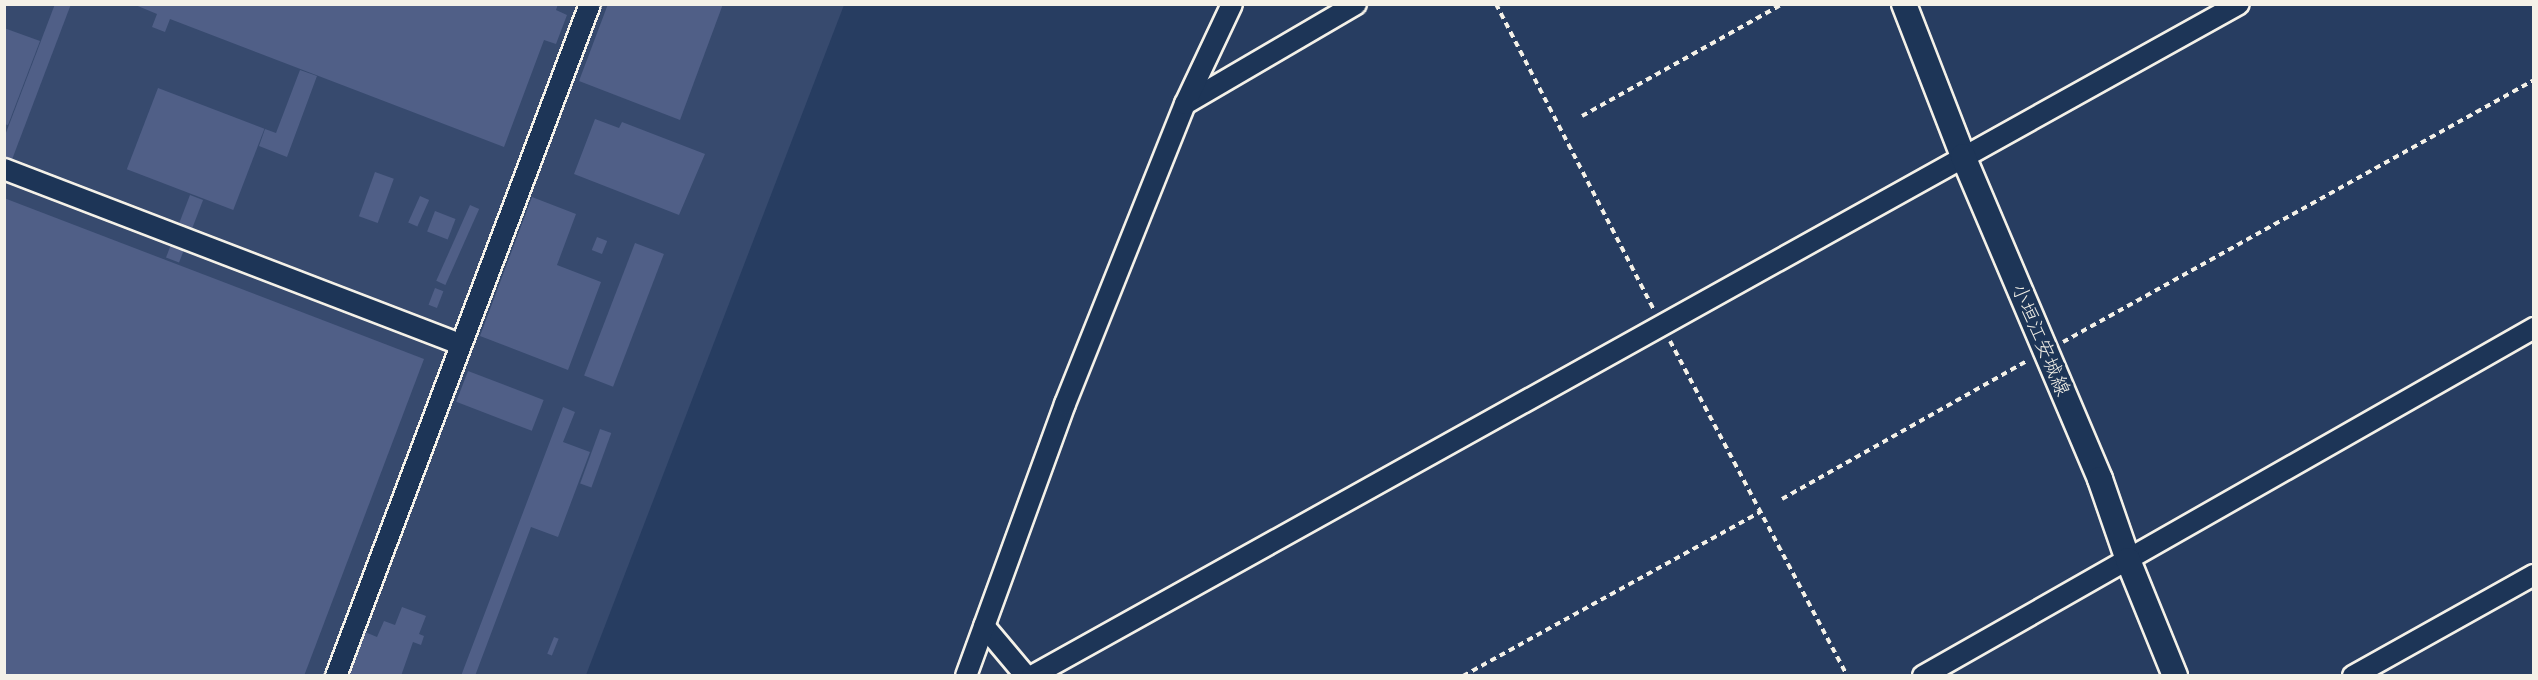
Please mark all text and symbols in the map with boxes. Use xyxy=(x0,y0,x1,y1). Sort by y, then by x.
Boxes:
street label: 小垣江安城線 xyxy=(2006,280,2074,400)

